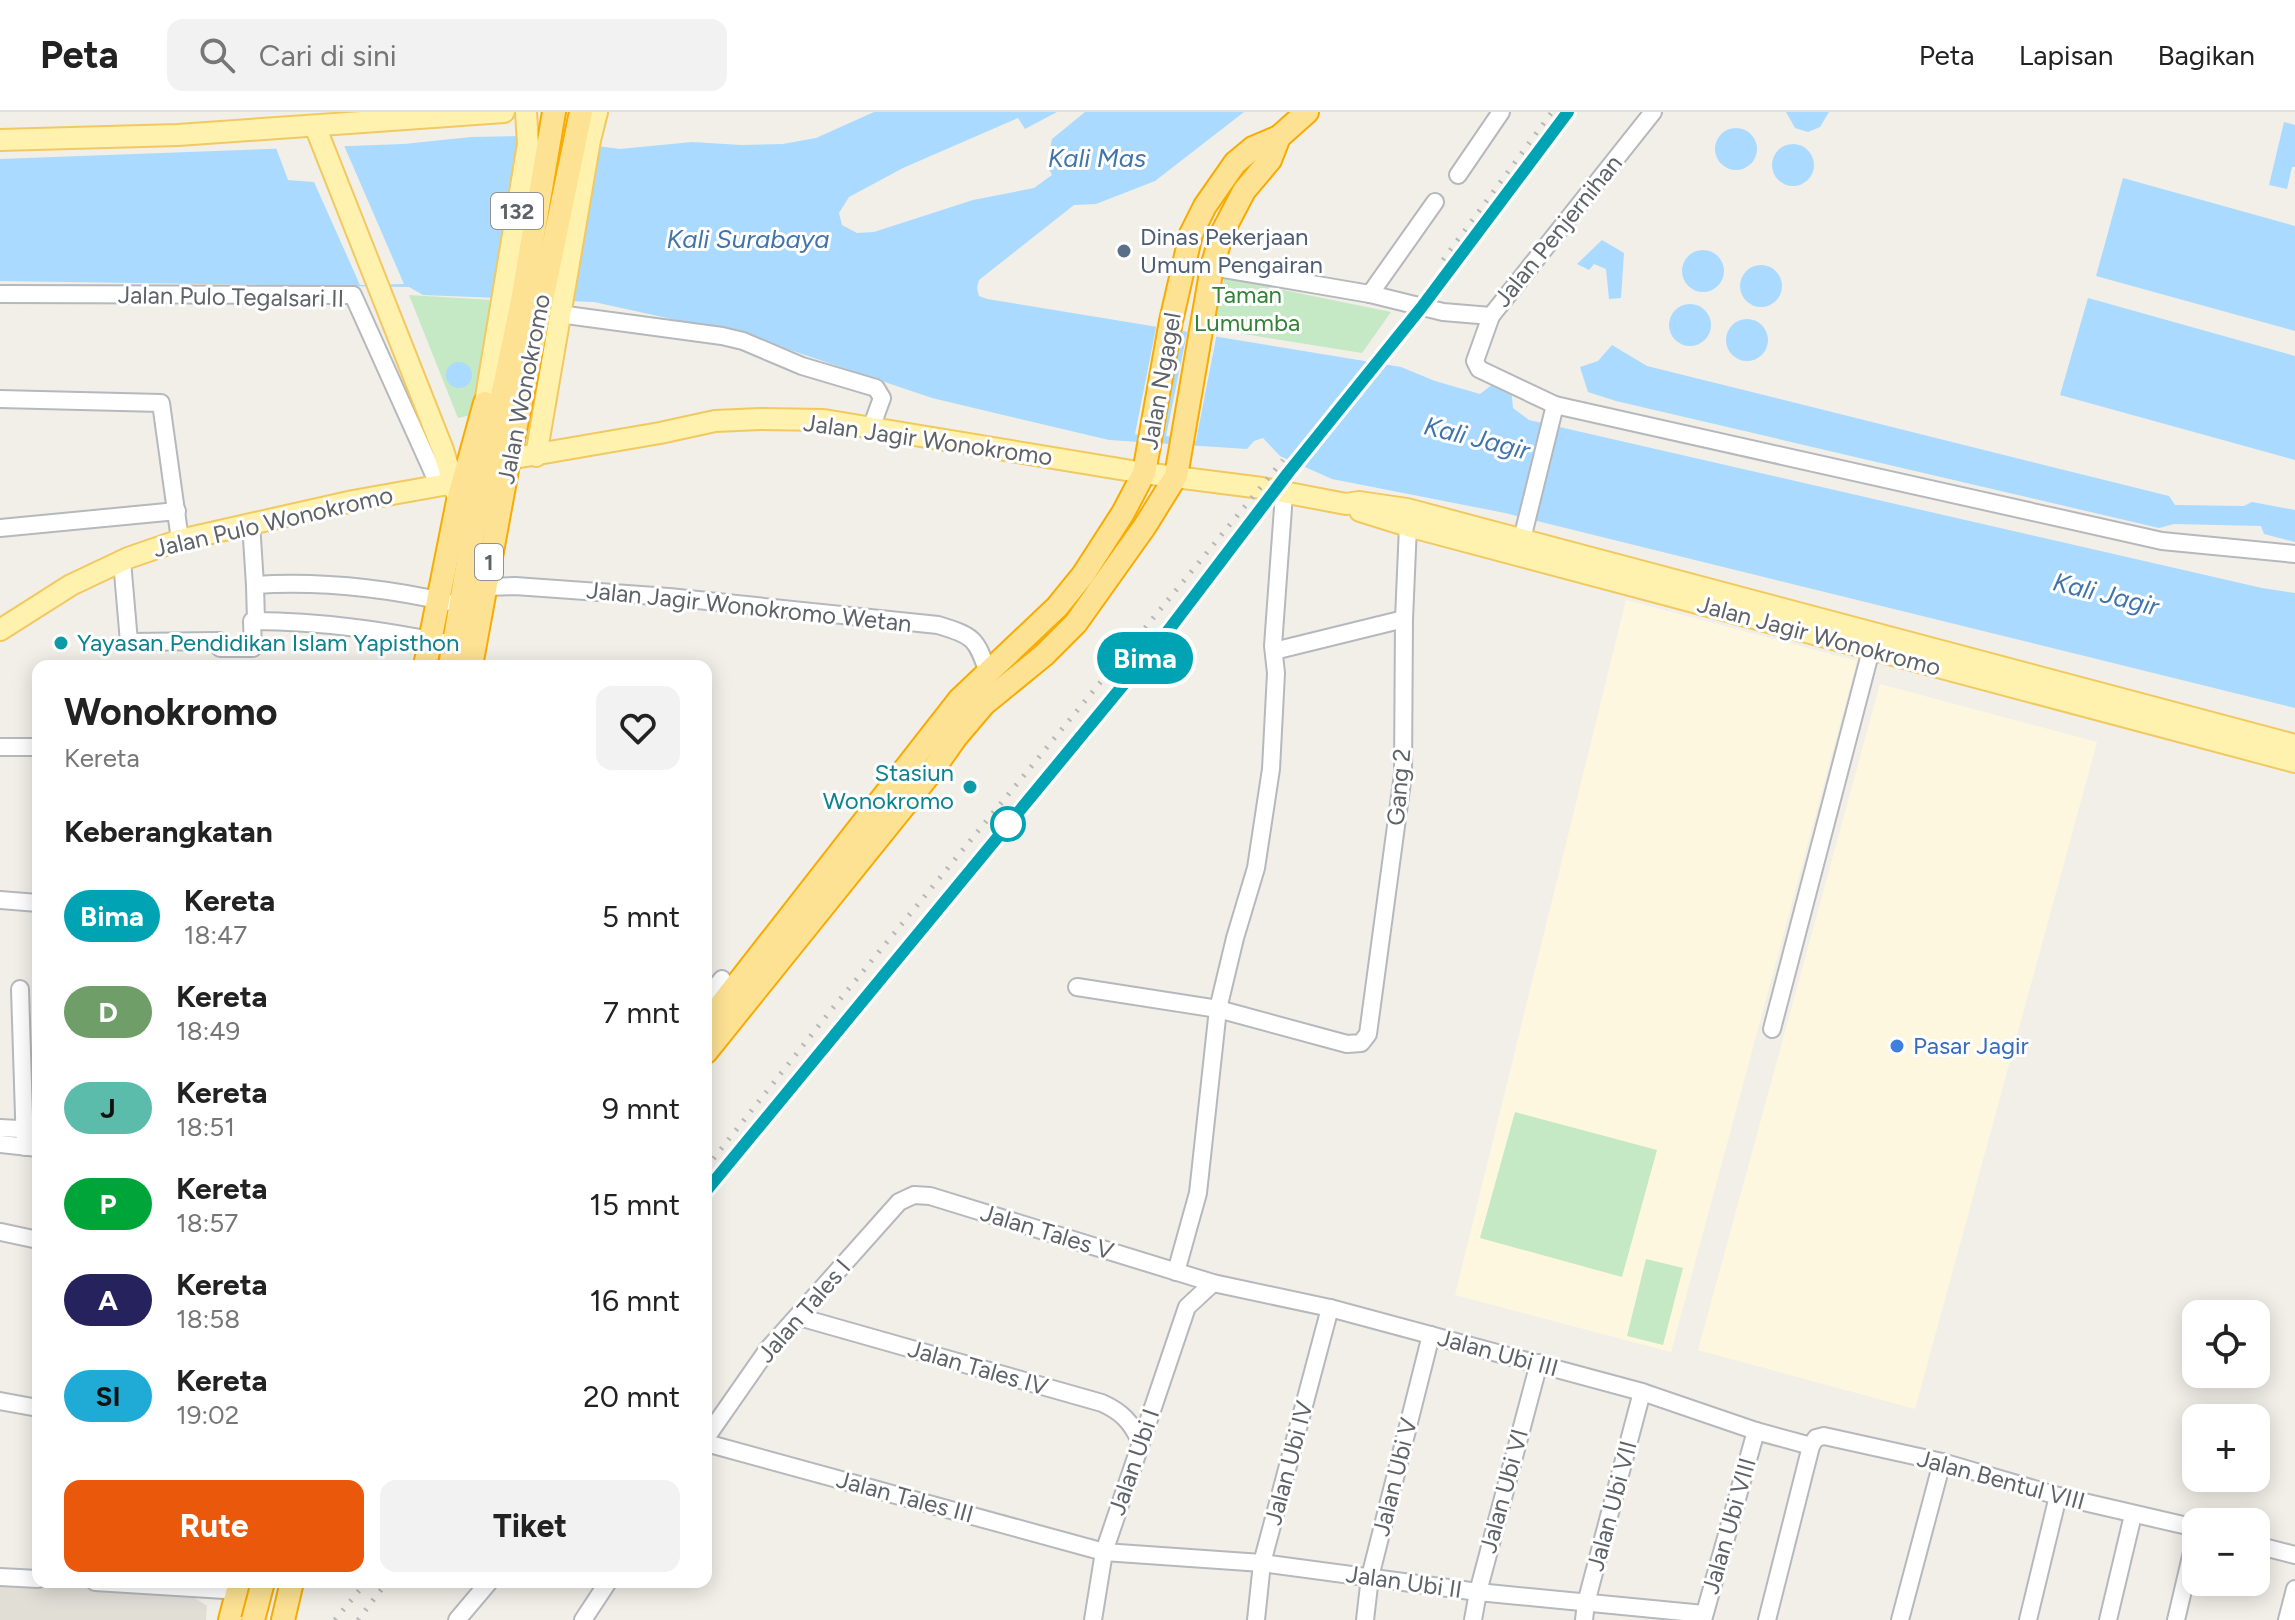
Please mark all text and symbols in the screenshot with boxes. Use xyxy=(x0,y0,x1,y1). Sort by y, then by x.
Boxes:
search box xyxy=(167,19,727,91)
text: Peta xyxy=(40,32,119,78)
icon: search xyxy=(195,33,239,77)
text: Cari di sini xyxy=(259,37,397,74)
text: Peta xyxy=(1919,38,1975,72)
text: Lapisan xyxy=(2019,38,2113,72)
text: Bagikan xyxy=(2157,38,2255,72)
water label: Kali Mas xyxy=(1048,142,1146,174)
street label: Jalan Penjernihan xyxy=(1487,149,1628,313)
road number: 132 xyxy=(491,193,543,229)
place label: Dinas Pekerjaan Umum Pengairan xyxy=(1140,222,1323,279)
water label: Kali Surabaya xyxy=(667,223,829,255)
marker: Dinas Pekerjaan Umum Pengairan xyxy=(1115,242,1133,260)
street label: Jalan Pulo Tegalsari II xyxy=(118,280,344,313)
park label: Taman Lumumba xyxy=(1194,280,1300,337)
street label: Jalan Wonokromo xyxy=(491,292,556,486)
street label: Jalan Ngagel xyxy=(1134,310,1187,452)
street label: Jalan Jagir Wonokromo xyxy=(802,408,1054,471)
water label: Kali Jagir xyxy=(1421,409,1534,467)
street label: Jalan Pulo Wonokromo xyxy=(150,480,396,563)
road number: 1 xyxy=(475,544,503,580)
water label: Kali Jagir xyxy=(2050,565,2163,623)
street label: Jalan Jagir Wonokromo Wetan xyxy=(585,575,913,638)
street label: Jalan Jagir Wonokromo xyxy=(1694,589,1944,682)
place label: Yayasan Pendidikan Islam Yapisthon xyxy=(77,628,459,657)
line badge: Bima xyxy=(1089,632,1201,684)
marker: Yayasan Pendidikan Islam Yapisthon xyxy=(52,634,70,652)
text: Bima xyxy=(1113,641,1177,675)
button: heart xyxy=(596,686,680,770)
text: Wonokromo xyxy=(64,689,278,735)
text: Kereta xyxy=(64,742,140,774)
street label: Gang 2 xyxy=(1381,747,1416,827)
place label: Stasiun Wonokromo xyxy=(823,758,954,815)
marker: Stasiun Wonokromo xyxy=(961,778,979,796)
unlabelled marker xyxy=(991,807,1025,841)
text: Keberangkatan xyxy=(64,813,273,850)
text: Kereta xyxy=(184,882,275,919)
text: 5 mnt xyxy=(602,898,680,935)
text: Bima xyxy=(80,899,144,933)
text: 18:47 xyxy=(184,919,247,951)
text: Kereta xyxy=(176,978,267,1015)
text: 7 mnt xyxy=(603,994,680,1031)
text: D xyxy=(98,995,118,1029)
text: 18:49 xyxy=(176,1015,240,1047)
place label: Pasar Jagir xyxy=(1913,1031,2029,1060)
marker: Pasar Jagir xyxy=(1888,1037,1906,1055)
text: Kereta xyxy=(176,1074,267,1111)
text: 9 mnt xyxy=(602,1090,680,1127)
text: J xyxy=(100,1091,116,1125)
text: 18:51 xyxy=(176,1111,235,1143)
text: Kereta xyxy=(176,1170,267,1207)
text: 15 mnt xyxy=(589,1186,680,1223)
text: P xyxy=(100,1187,116,1221)
street label: Jalan Tales V xyxy=(977,1198,1118,1266)
text: 18:57 xyxy=(176,1207,238,1239)
street label: Jalan Tales I xyxy=(751,1253,856,1368)
text: Kereta xyxy=(176,1266,267,1303)
text: 16 mnt xyxy=(590,1282,680,1319)
text: A xyxy=(98,1283,118,1317)
map controls xyxy=(2182,1300,2270,1596)
button: locate xyxy=(2182,1300,2270,1388)
text: 18:58 xyxy=(176,1303,240,1335)
street label: Jalan Ubi III xyxy=(1435,1323,1562,1383)
street label: Jalan Tales IV xyxy=(905,1334,1052,1401)
text: Kereta xyxy=(176,1362,267,1399)
text: 20 mnt xyxy=(583,1378,680,1415)
text: SI xyxy=(95,1379,121,1413)
street label: Jalan Ubi IV xyxy=(1258,1397,1319,1528)
text: 19:02 xyxy=(176,1399,239,1431)
button: + xyxy=(2182,1404,2270,1492)
street label: Jalan Ubi I xyxy=(1102,1405,1165,1519)
street label: Jalan Ubi V xyxy=(1366,1415,1423,1539)
street label: Jalan Ubi VI xyxy=(1473,1426,1534,1556)
street label: Jalan Ubi VII xyxy=(1580,1438,1643,1574)
street label: Jalan Bentul VIII xyxy=(1914,1443,2088,1516)
street label: Jalan Ubi VIII xyxy=(1695,1455,1762,1597)
street label: Jalan Tales III xyxy=(834,1464,977,1529)
button: Rute xyxy=(64,1480,364,1572)
button: Tiket xyxy=(380,1480,680,1572)
button: − xyxy=(2182,1508,2270,1596)
street label: Jalan Ubi II xyxy=(1344,1559,1464,1604)

